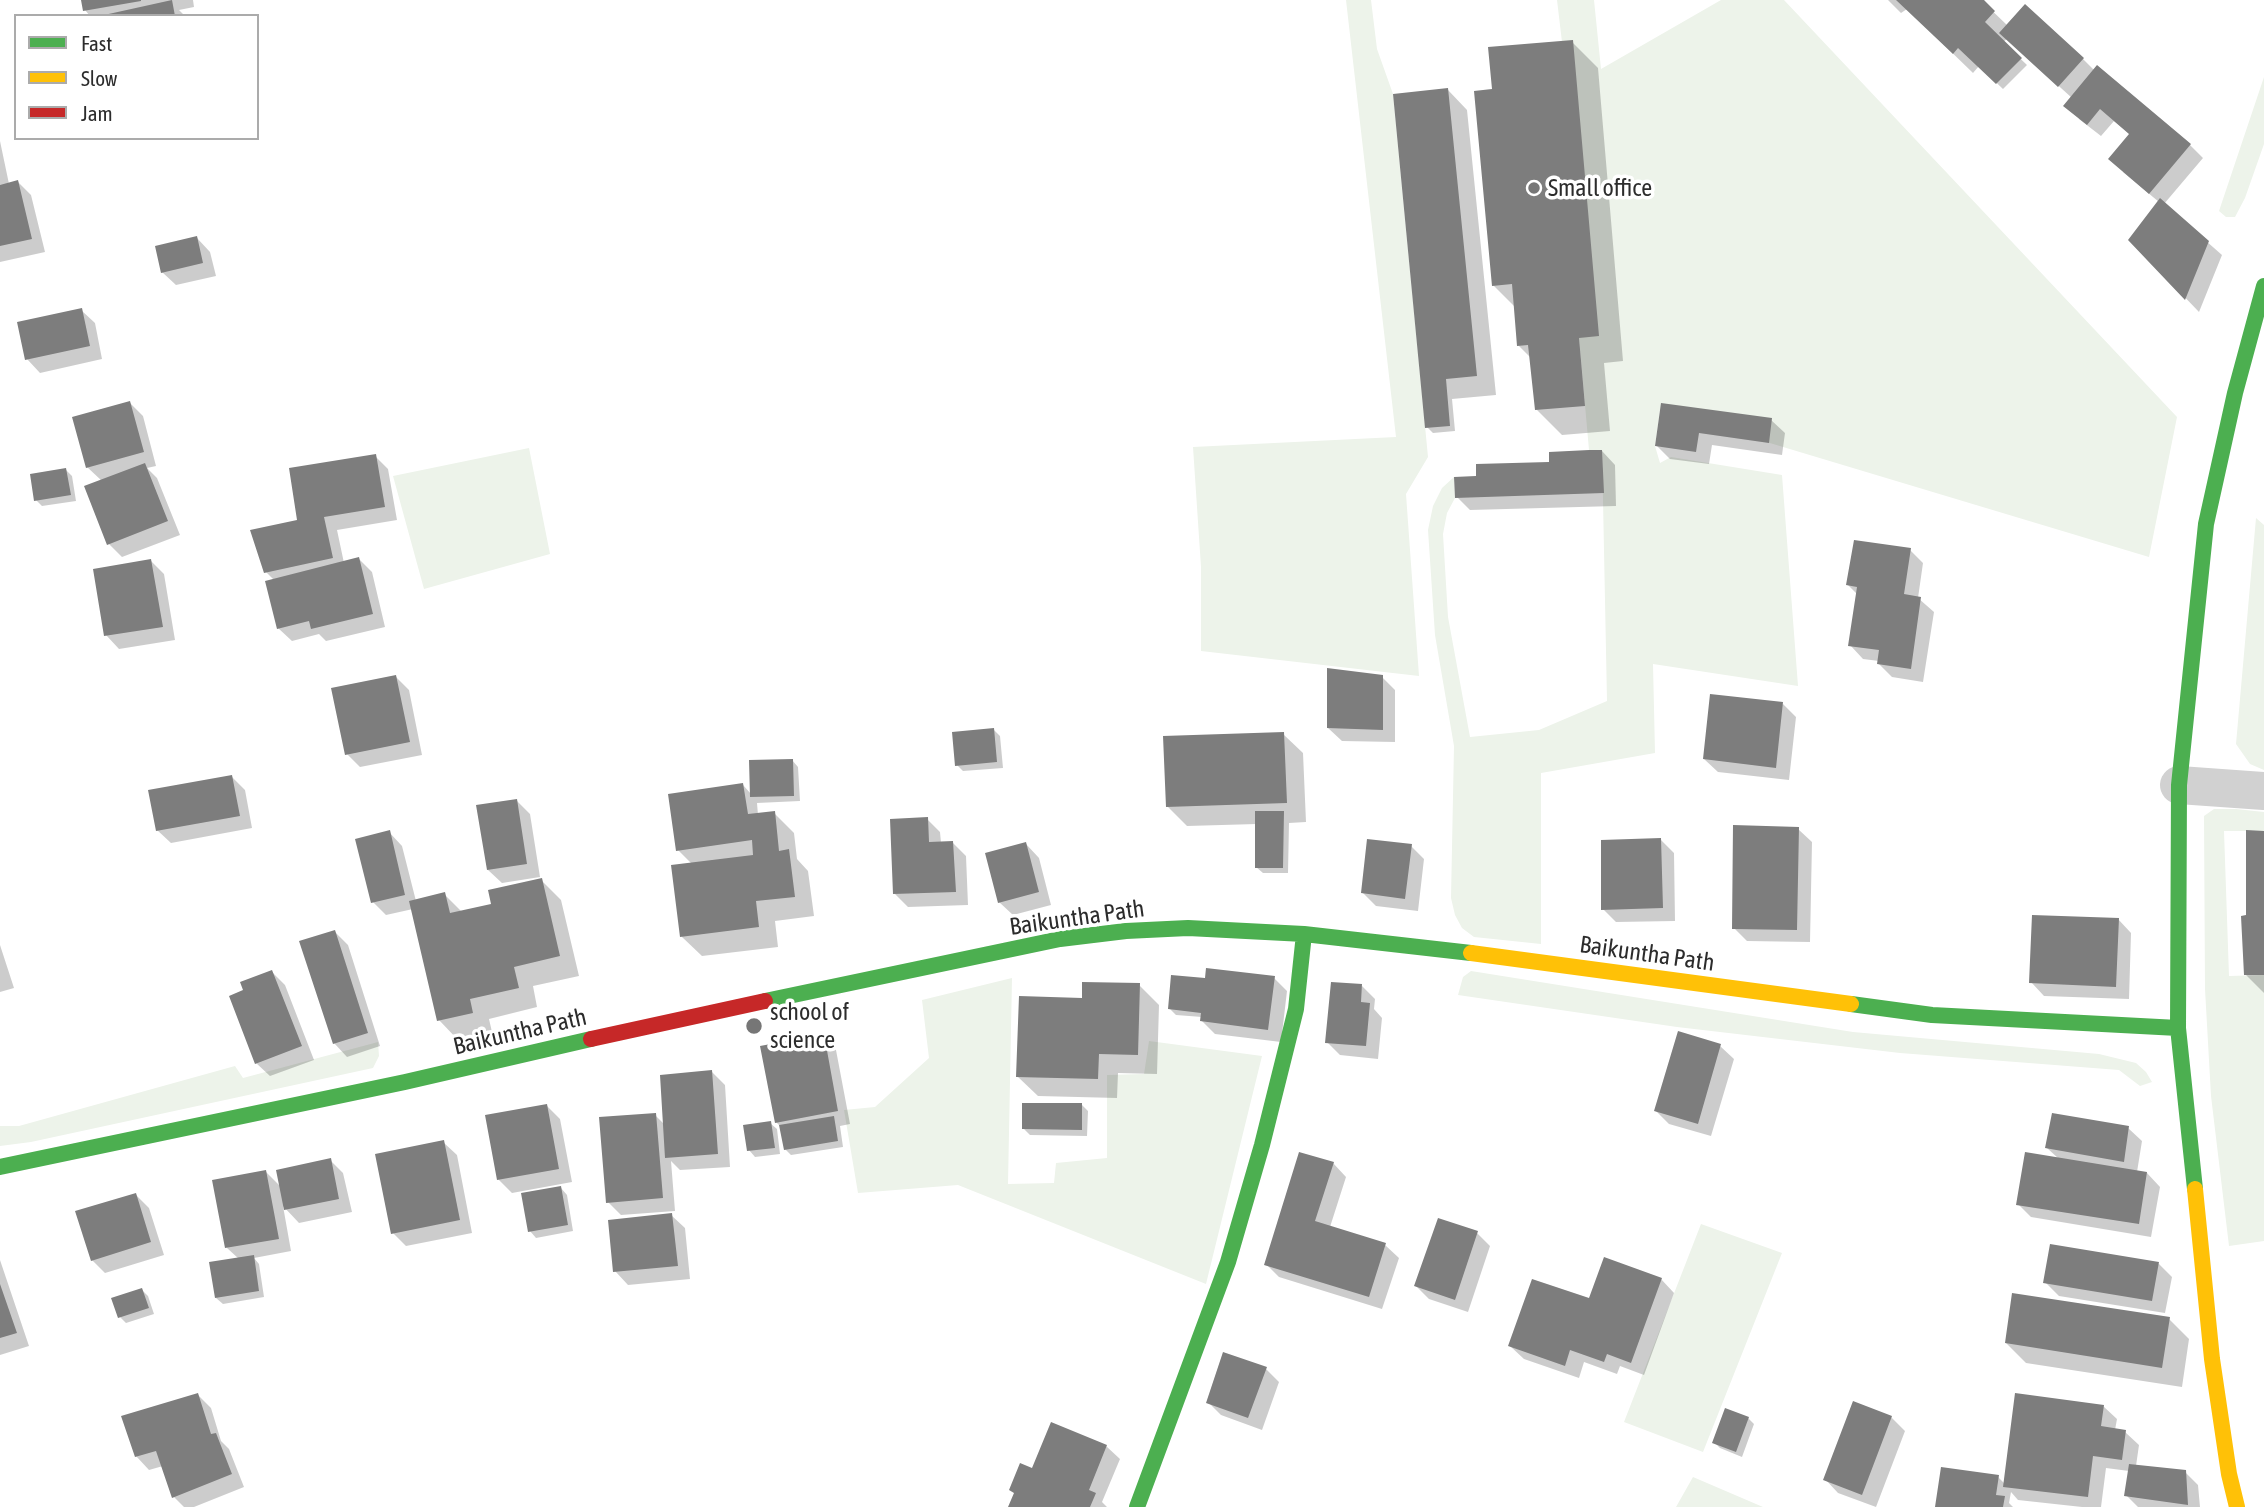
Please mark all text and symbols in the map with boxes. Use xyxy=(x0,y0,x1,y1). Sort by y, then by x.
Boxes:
legend xyxy=(14,14,259,140)
text: Fast xyxy=(81,31,112,55)
text: Slow xyxy=(81,66,117,90)
text: Jam xyxy=(81,101,113,125)
place label: Small office xyxy=(1548,174,1652,202)
marker: Small office xyxy=(1526,180,1542,196)
street label: Baikuntha Path xyxy=(1008,894,1146,942)
street label: Baikuntha Path xyxy=(1578,930,1716,978)
place label: school of science xyxy=(770,998,849,1054)
street label: Baikuntha Path xyxy=(451,1003,589,1061)
marker: school of science xyxy=(744,1016,764,1036)

